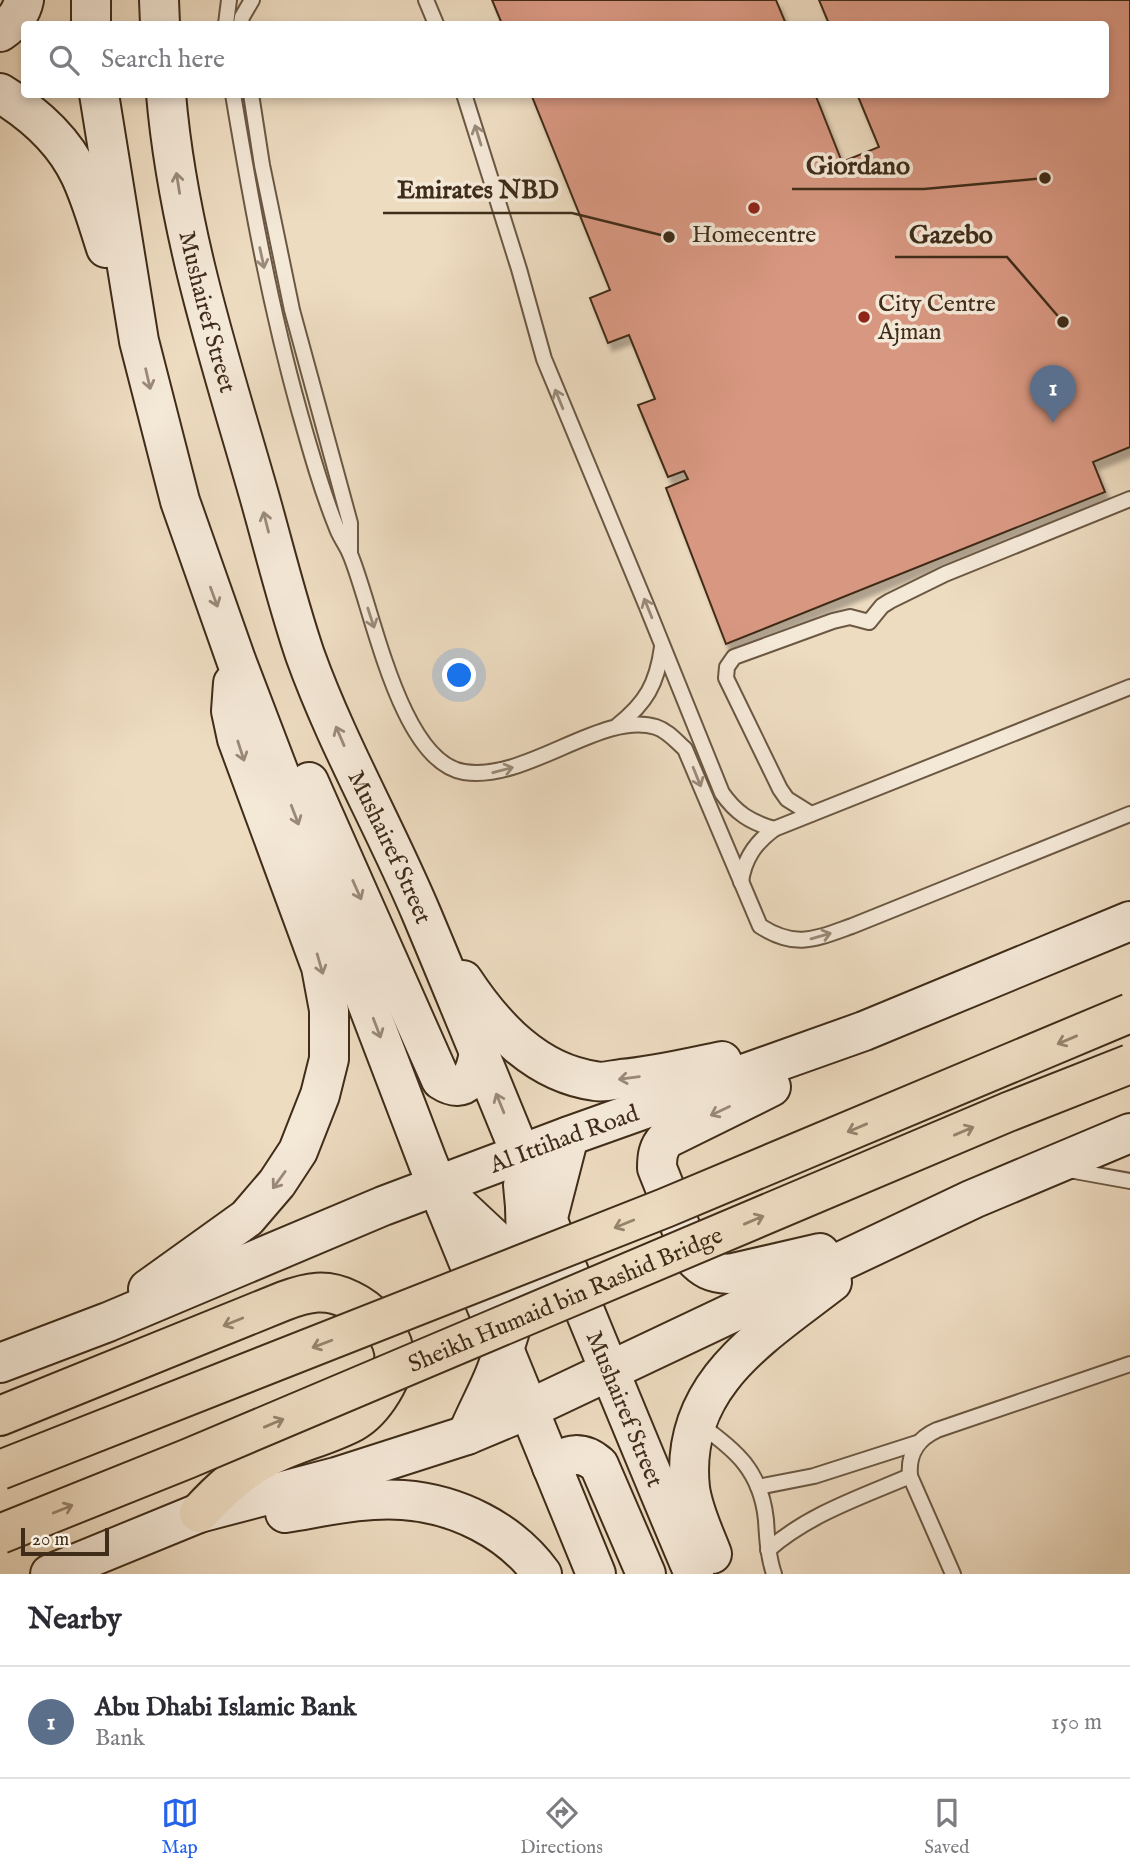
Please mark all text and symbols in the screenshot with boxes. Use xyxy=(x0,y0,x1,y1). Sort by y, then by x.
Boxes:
search box xyxy=(21,21,1109,98)
icon: search xyxy=(45,41,83,79)
text: Search here xyxy=(101,43,225,76)
one-way arrow xyxy=(470,124,483,146)
callout: Giordano xyxy=(792,142,924,189)
text: Giordano xyxy=(806,150,910,183)
callout: Emirates NBD xyxy=(383,166,572,213)
one-way arrow xyxy=(171,172,184,195)
text: Emirates NBD xyxy=(397,174,559,207)
marker: Homecentre xyxy=(746,200,762,216)
callout: Gazebo xyxy=(895,210,1007,257)
text: Gazebo xyxy=(909,219,993,252)
place label: Homecentre xyxy=(692,220,816,251)
street label: Mushairef Street xyxy=(170,228,242,397)
one-way arrow xyxy=(256,246,269,269)
place label: City Centre Ajman xyxy=(877,289,996,348)
marker: City Centre Ajman xyxy=(856,309,872,325)
pin: 1 xyxy=(1030,365,1076,423)
one-way arrow xyxy=(142,367,155,390)
one-way arrow xyxy=(552,389,565,410)
one-way arrow xyxy=(259,511,272,533)
one-way arrow xyxy=(208,585,221,607)
one-way arrow xyxy=(640,598,653,620)
one-way arrow xyxy=(365,606,378,628)
your location xyxy=(442,658,476,692)
one-way arrow xyxy=(333,726,346,747)
one-way arrow xyxy=(236,740,248,762)
one-way arrow xyxy=(492,762,514,775)
street label: Mushairef Street xyxy=(340,766,438,929)
one-way arrow xyxy=(691,766,704,787)
one-way arrow xyxy=(290,804,303,826)
one-way arrow xyxy=(351,879,364,901)
one-way arrow xyxy=(810,929,832,942)
one-way arrow xyxy=(314,953,327,975)
one-way arrow xyxy=(371,1016,384,1038)
one-way arrow xyxy=(1057,1034,1078,1047)
one-way arrow xyxy=(618,1072,641,1085)
one-way arrow xyxy=(492,1093,505,1115)
street label: Al Ittihad Road xyxy=(485,1098,643,1182)
one-way arrow xyxy=(710,1105,731,1118)
one-way arrow xyxy=(847,1122,869,1135)
one-way arrow xyxy=(953,1124,974,1137)
one-way arrow xyxy=(272,1170,286,1189)
one-way arrow xyxy=(743,1213,765,1226)
one-way arrow xyxy=(614,1219,636,1232)
street label: Sheikh Humaid bin Rashid Bridge xyxy=(404,1220,728,1381)
one-way arrow xyxy=(222,1316,244,1329)
street label: Mushairef Street xyxy=(578,1327,670,1492)
one-way arrow xyxy=(311,1338,333,1351)
one-way arrow xyxy=(263,1415,284,1428)
one-way arrow xyxy=(52,1501,74,1514)
scale bar xyxy=(21,1525,108,1557)
text: 20 m xyxy=(32,1528,69,1552)
text: Nearby xyxy=(28,1601,121,1639)
text: Abu Dhabi Islamic Bank xyxy=(95,1691,357,1724)
text: 1 xyxy=(47,1708,55,1737)
text: 150 m xyxy=(1051,1708,1102,1737)
text: Bank xyxy=(95,1724,145,1753)
tab: Map xyxy=(161,1794,199,1860)
tab: Directions xyxy=(520,1794,603,1860)
tab: Saved xyxy=(924,1794,969,1860)

